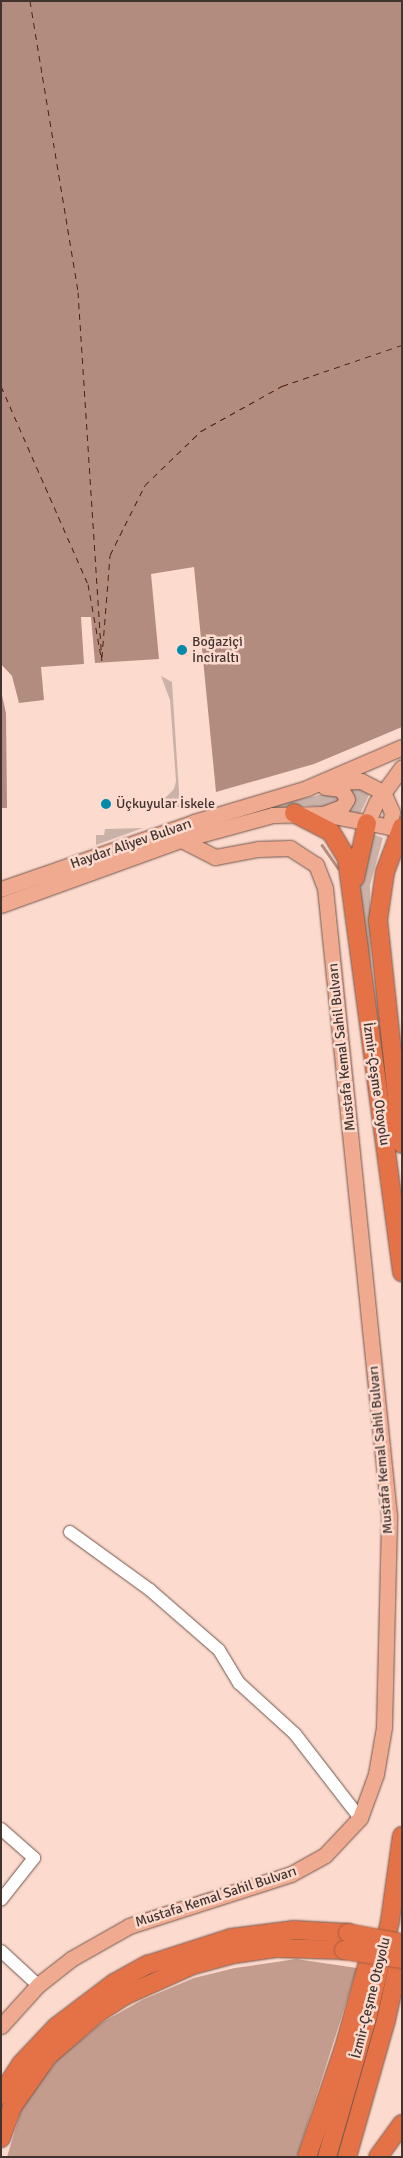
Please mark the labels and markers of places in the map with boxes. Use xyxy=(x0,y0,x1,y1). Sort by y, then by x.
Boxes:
place label: Boğaziçi İnciraltı xyxy=(192,634,243,666)
marker: Boğaziçi İnciraltı xyxy=(176,644,188,656)
place label: Üçkuyular İskele xyxy=(116,796,215,812)
marker: Üçkuyular İskele xyxy=(100,798,112,810)

